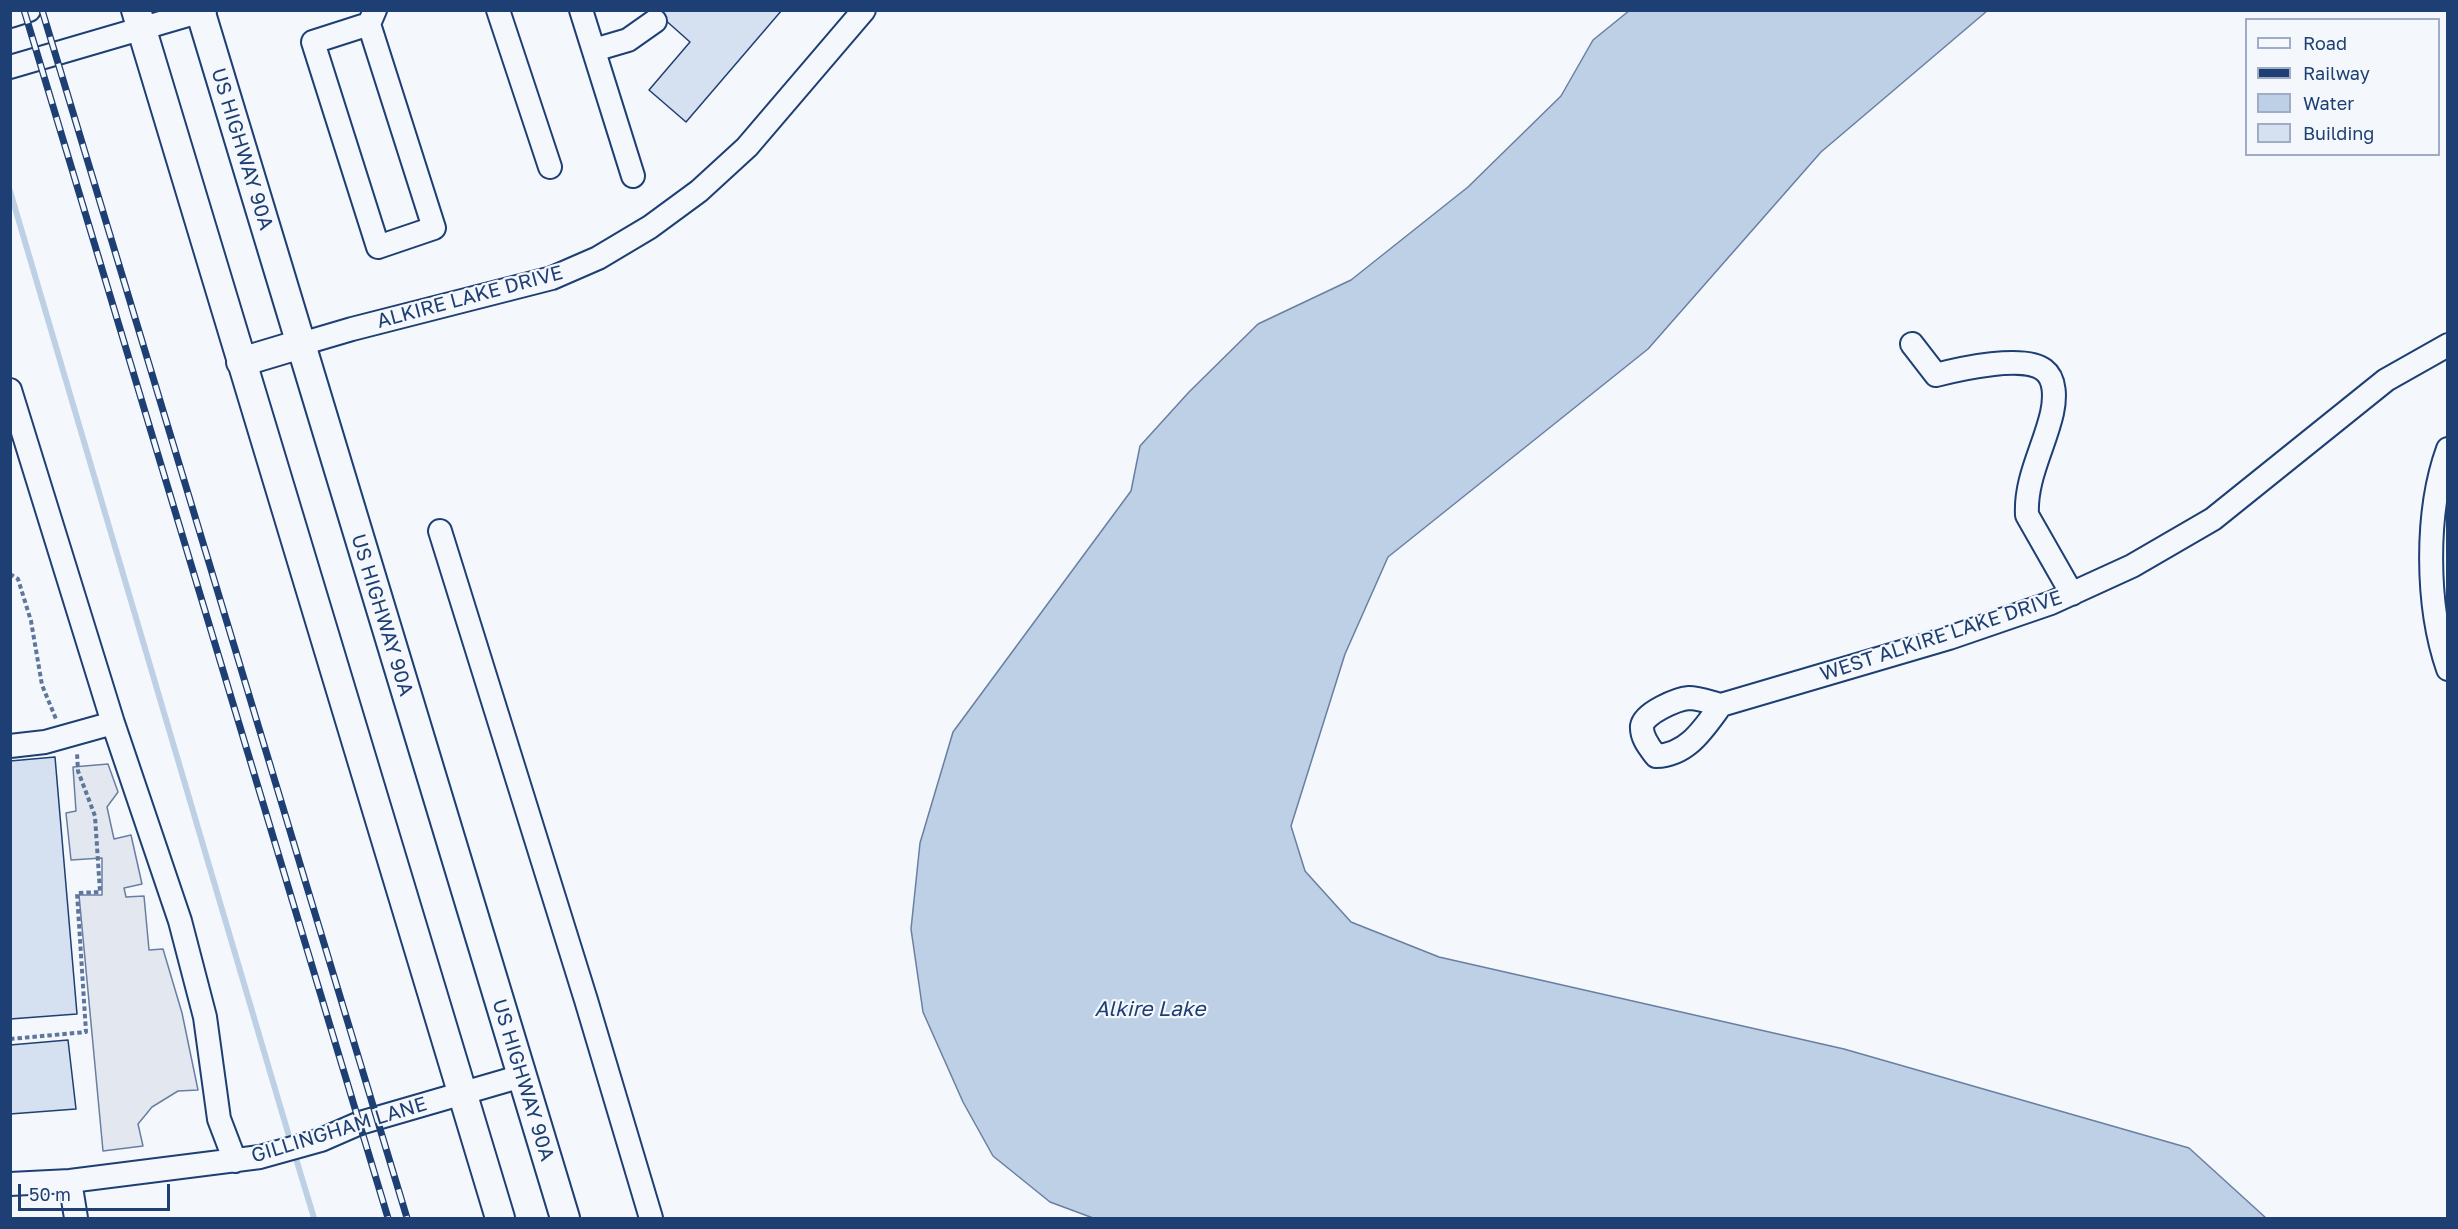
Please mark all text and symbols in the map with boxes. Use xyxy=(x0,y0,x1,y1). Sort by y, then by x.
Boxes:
legend xyxy=(2245,18,2440,156)
text: Road xyxy=(2303,32,2347,54)
text: Railway xyxy=(2303,62,2370,84)
street label: US HIGHWAY 90A xyxy=(206,65,278,233)
text: Water xyxy=(2303,92,2354,114)
text: Building xyxy=(2303,122,2374,144)
street label: ALKIRE LAKE DRIVE xyxy=(374,261,566,333)
street label: US HIGHWAY 90A xyxy=(346,531,418,699)
street label: WEST ALKIRE LAKE DRIVE xyxy=(1817,586,2065,686)
street label: US HIGHWAY 90A xyxy=(487,996,559,1164)
water label: Alkire Lake xyxy=(1095,996,1205,1022)
street label: GILLINGHAM LANE xyxy=(248,1092,430,1168)
scale bar xyxy=(21,1172,172,1210)
text: 50 m xyxy=(29,1183,71,1205)

